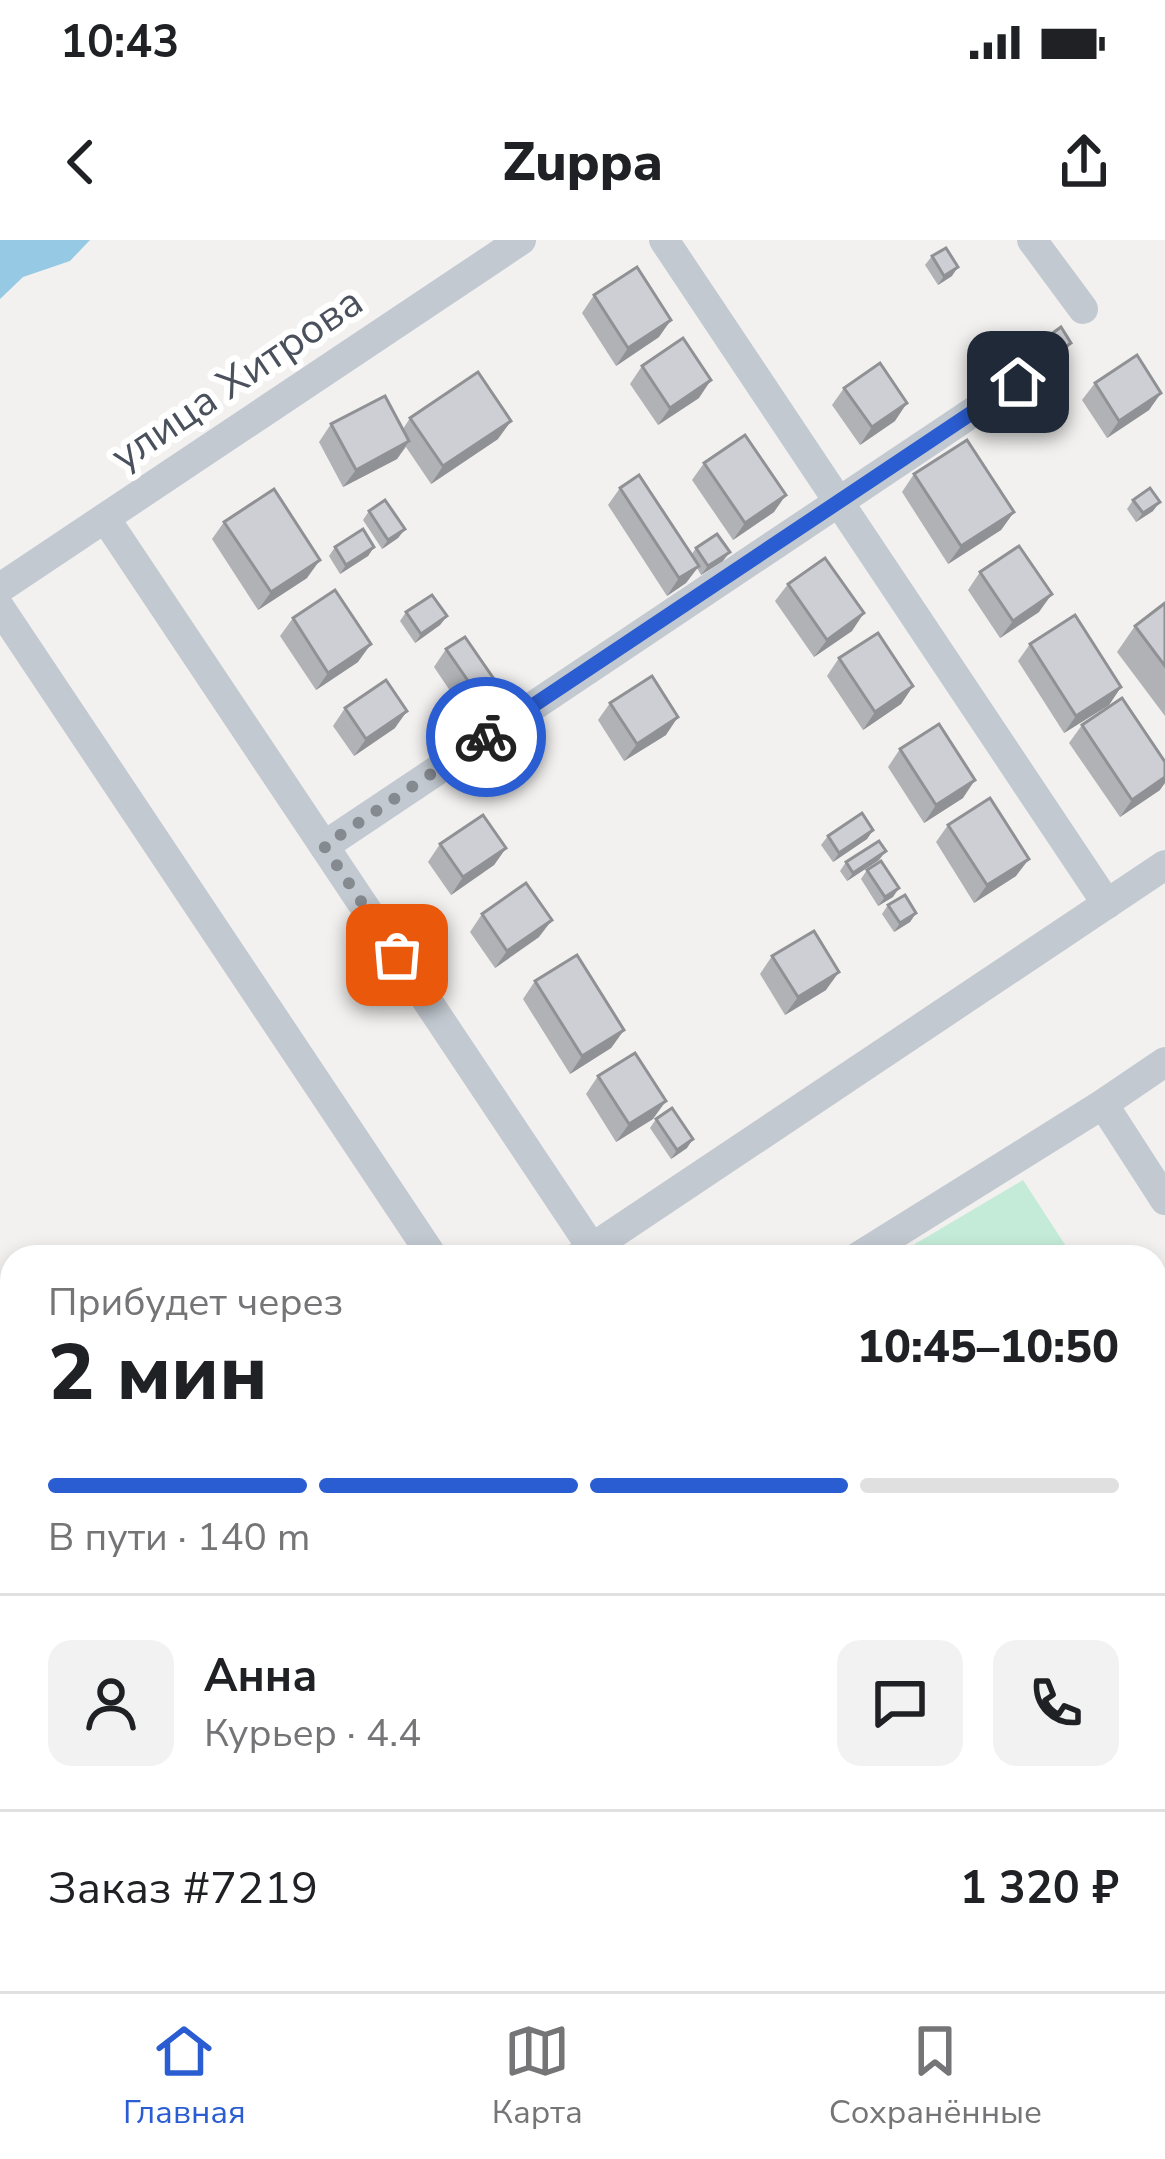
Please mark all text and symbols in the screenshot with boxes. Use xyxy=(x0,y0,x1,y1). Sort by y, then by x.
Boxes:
text: 10:43 xyxy=(60,12,179,73)
text: Zuppa xyxy=(502,125,663,199)
icon: back xyxy=(48,129,114,195)
icon: share xyxy=(1051,129,1117,195)
street label: улица Хитрова xyxy=(100,274,374,484)
pin xyxy=(967,331,1069,433)
icon: home xyxy=(985,349,1051,415)
courier xyxy=(426,677,546,797)
icon: bike xyxy=(453,704,519,770)
pin xyxy=(346,904,448,1006)
icon: bag xyxy=(364,922,430,988)
text: Прибудет через xyxy=(48,1276,343,1329)
text: 10:45–10:50 xyxy=(857,1317,1119,1378)
text: 2 мин xyxy=(48,1320,268,1427)
text: В пути · 140 m xyxy=(48,1511,310,1564)
button: person xyxy=(48,1640,174,1766)
button: chat xyxy=(837,1640,963,1766)
button: phone xyxy=(993,1640,1119,1766)
text: Анна xyxy=(204,1646,317,1707)
text: Курьер · 4.4 xyxy=(204,1707,421,1760)
text: Заказ #7219 xyxy=(48,1858,318,1919)
text: 1 320 ₽ xyxy=(960,1858,1119,1919)
tab: Главная xyxy=(123,2018,246,2135)
tab: Карта xyxy=(492,2018,583,2135)
tab: Сохранённые xyxy=(829,2018,1042,2135)

